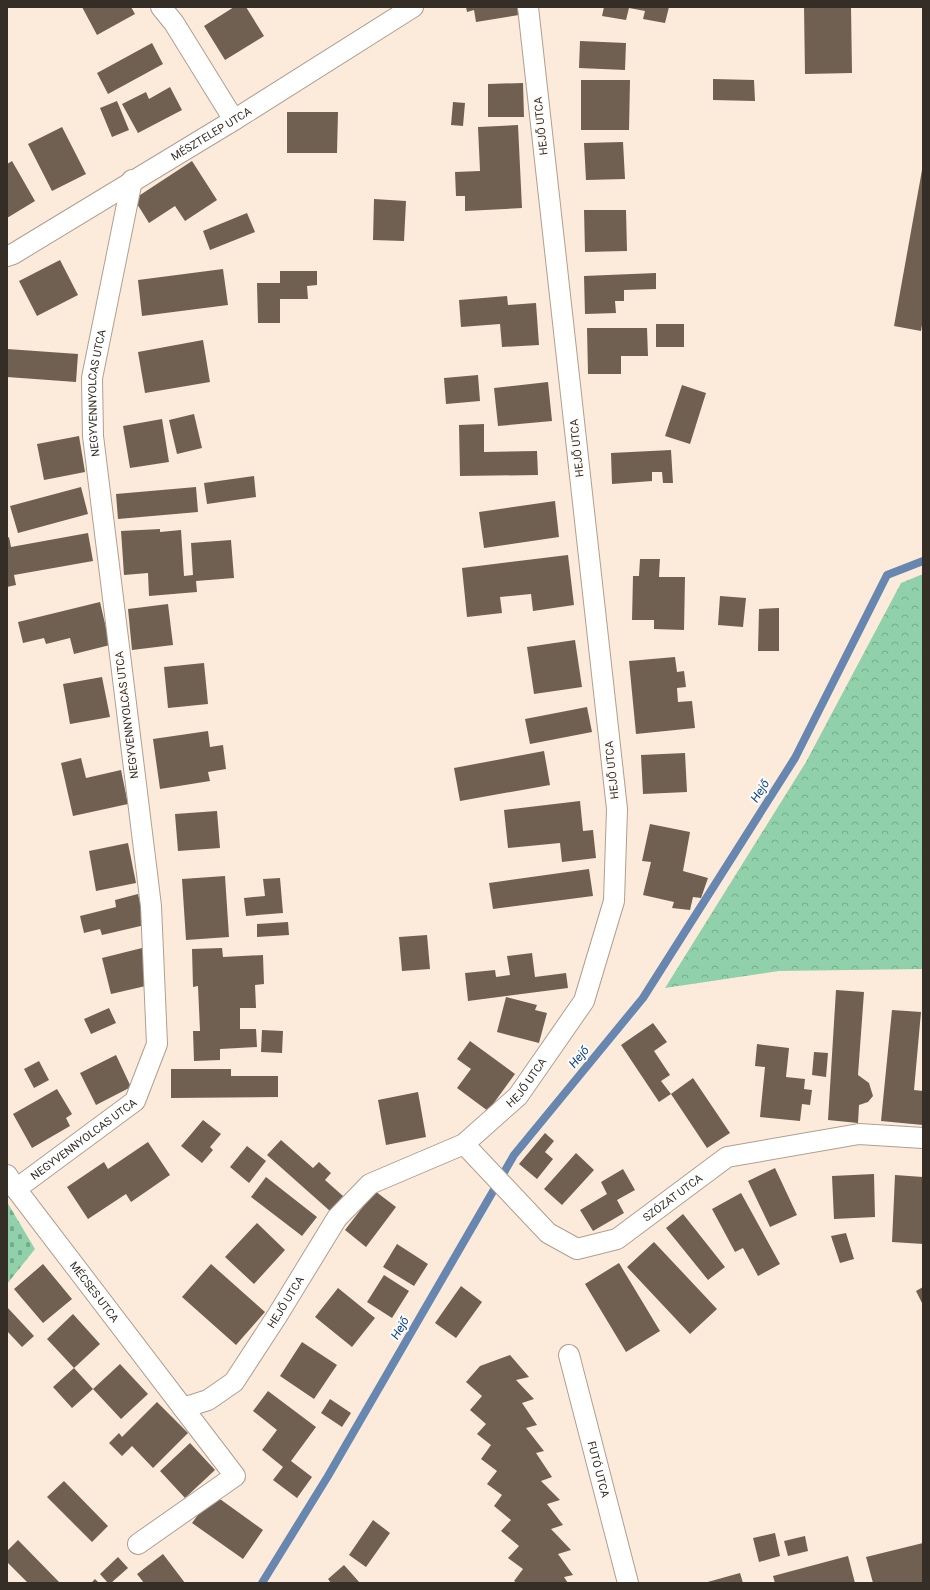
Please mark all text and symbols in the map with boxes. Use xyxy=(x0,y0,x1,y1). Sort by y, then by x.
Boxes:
street label: HEJŐ UTCA xyxy=(531,95,551,156)
street label: MÉSZTELEP UTCA xyxy=(169,104,254,163)
street label: NEGYVENNYOLCAS UTCA xyxy=(85,328,108,458)
street label: HEJŐ UTCA xyxy=(567,417,587,478)
street label: NEGYVENNYOLCAS UTCA xyxy=(113,650,141,779)
street label: HEJŐ UTCA xyxy=(602,739,622,800)
water label: Hejő xyxy=(748,777,772,805)
water label: Hejő xyxy=(566,1043,592,1071)
street label: HEJŐ UTCA xyxy=(504,1055,549,1110)
street label: NEGYVENNYOLCAS UTCA xyxy=(28,1095,140,1182)
street label: SZÓZAT UTCA xyxy=(640,1171,705,1224)
street label: MÉCSES UTCA xyxy=(67,1259,122,1325)
street label: HEJŐ UTCA xyxy=(265,1273,307,1330)
water label: Hejő xyxy=(388,1314,412,1342)
street label: FUTÓ UTCA xyxy=(585,1440,612,1500)

